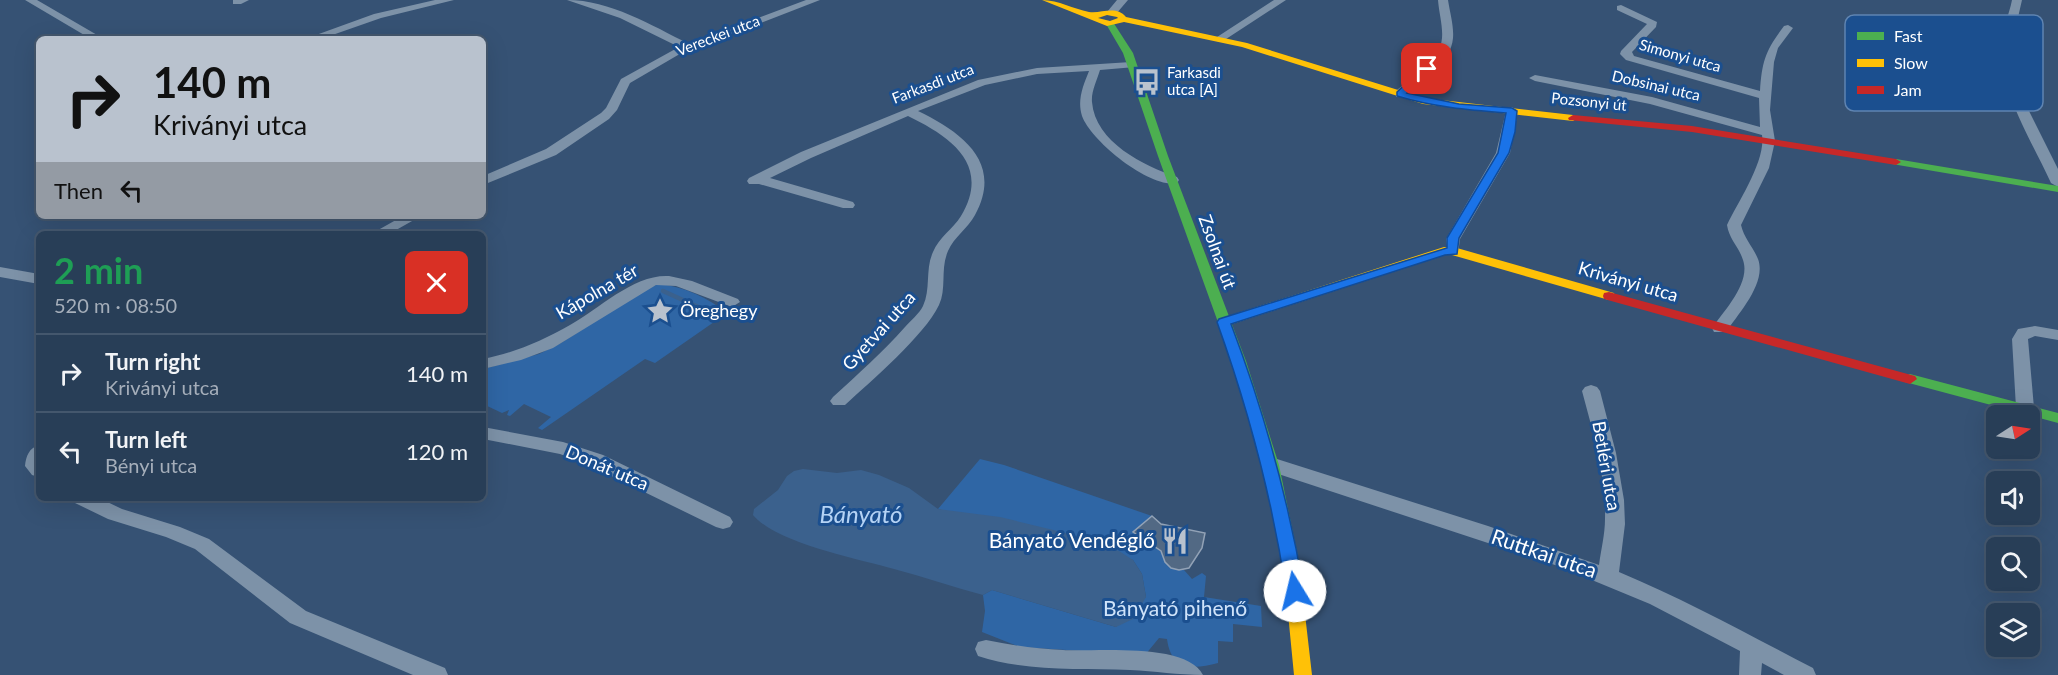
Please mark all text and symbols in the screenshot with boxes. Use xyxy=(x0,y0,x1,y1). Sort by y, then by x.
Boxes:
street label: Vereckei utca xyxy=(673,11,762,59)
legend xyxy=(1845,15,2043,111)
text: Fast xyxy=(1894,26,1923,45)
street label: Simonyi utca xyxy=(1637,35,1723,75)
pin xyxy=(1401,43,1452,94)
icon: arrive xyxy=(1410,52,1443,85)
text: Slow xyxy=(1894,53,1928,72)
text: 140 m xyxy=(153,57,271,107)
street label: Farkasdi utca xyxy=(889,59,976,107)
icon: right xyxy=(54,60,132,138)
place label: Farkasdi utca [A] xyxy=(1167,63,1221,98)
street label: Dobsinai utca xyxy=(1610,66,1702,104)
bus stop icon: Farkasdi utca [A] xyxy=(1132,67,1162,97)
text: Jam xyxy=(1894,80,1922,99)
street label: Pozsonyi út xyxy=(1550,88,1628,114)
text: Kriványi utca xyxy=(153,108,307,141)
icon: left xyxy=(115,174,148,207)
text: Then xyxy=(54,177,103,204)
street label: Zsolnai út xyxy=(1194,212,1242,292)
text: 2 min xyxy=(54,248,143,292)
button: close xyxy=(405,251,468,314)
street label: Kriványi utca xyxy=(1576,256,1681,306)
street label: Kápolna tér xyxy=(551,259,642,324)
street label: Gyetvai utca xyxy=(837,286,919,374)
text: 520 m · 08:50 xyxy=(54,293,177,317)
place icon: Öreghegy xyxy=(645,296,675,326)
place label: Öreghegy xyxy=(680,299,758,321)
text: Turn right xyxy=(105,348,200,375)
icon: right xyxy=(54,357,87,390)
text: 140 m xyxy=(406,360,468,387)
text: Kriványi utca xyxy=(105,375,219,399)
north arrow xyxy=(1986,405,2040,459)
map controls xyxy=(1986,405,2040,657)
street label: Betléri utca xyxy=(1588,419,1626,512)
text: Turn left xyxy=(105,426,187,453)
icon: left xyxy=(54,435,87,468)
text: 120 m xyxy=(406,438,468,465)
street label: Donát utca xyxy=(563,440,652,494)
text: Bényi utca xyxy=(105,453,197,477)
button: sound xyxy=(1986,471,2040,525)
water label: Bányató xyxy=(819,499,903,528)
street label: Ruttkai utca xyxy=(1488,523,1601,582)
restaurant icon: Bányató Vendéglő xyxy=(1160,526,1190,556)
place label: Bányató Vendéglő xyxy=(989,527,1155,552)
button: search xyxy=(1986,537,2040,591)
position arrow xyxy=(1263,559,1327,623)
park label: Bányató pihenő xyxy=(1103,595,1247,620)
button: layers xyxy=(1986,603,2040,657)

